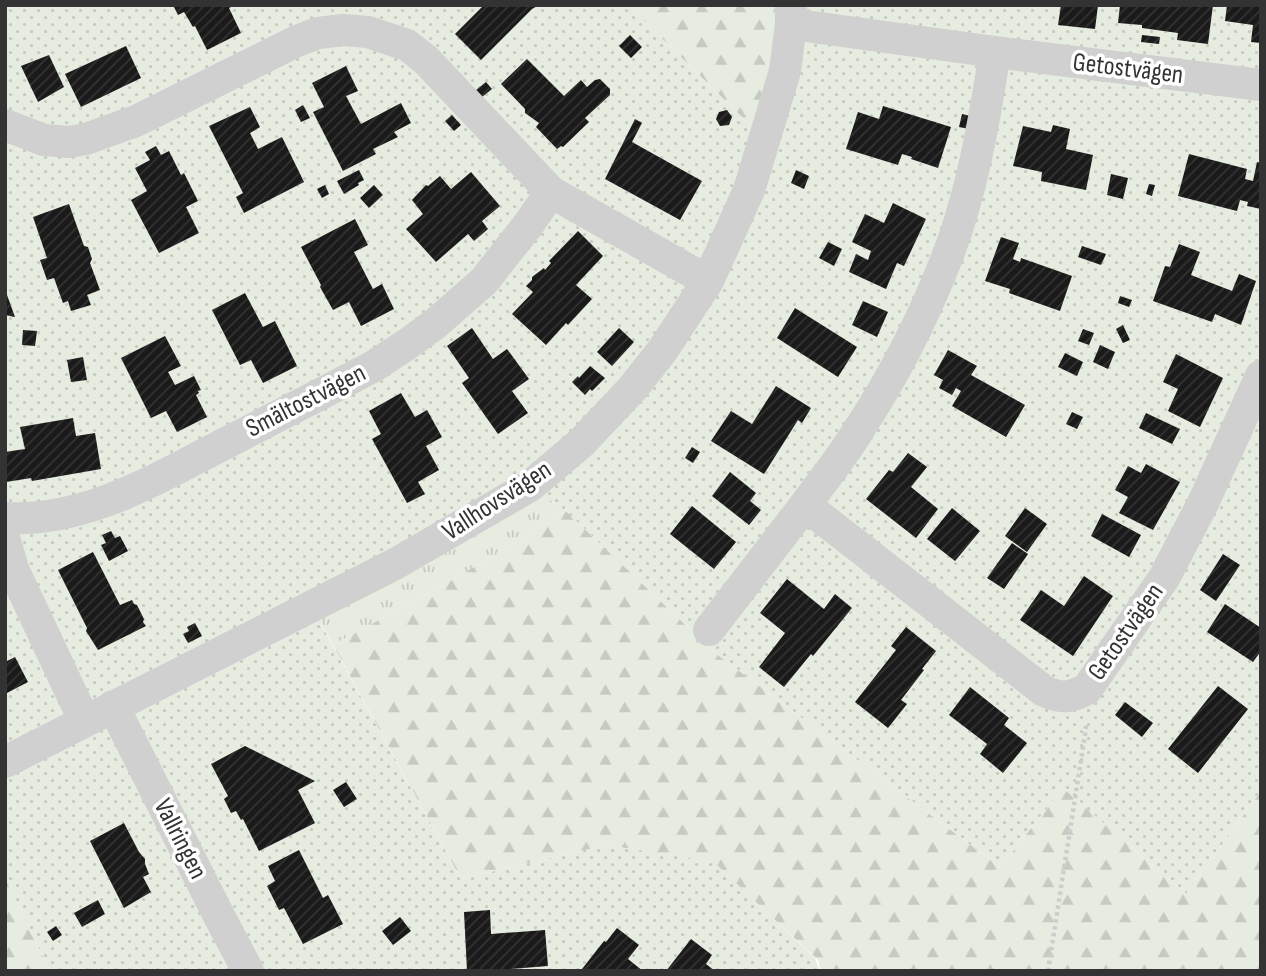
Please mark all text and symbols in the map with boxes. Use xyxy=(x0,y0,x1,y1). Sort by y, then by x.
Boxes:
street label: Getostvägen xyxy=(1071,47,1185,91)
street label: Smältostvägen xyxy=(241,358,371,444)
street label: Vallhovsvägen xyxy=(437,454,557,548)
street label: Getostvägen xyxy=(1082,578,1170,686)
street label: Vallringen xyxy=(147,794,213,884)

